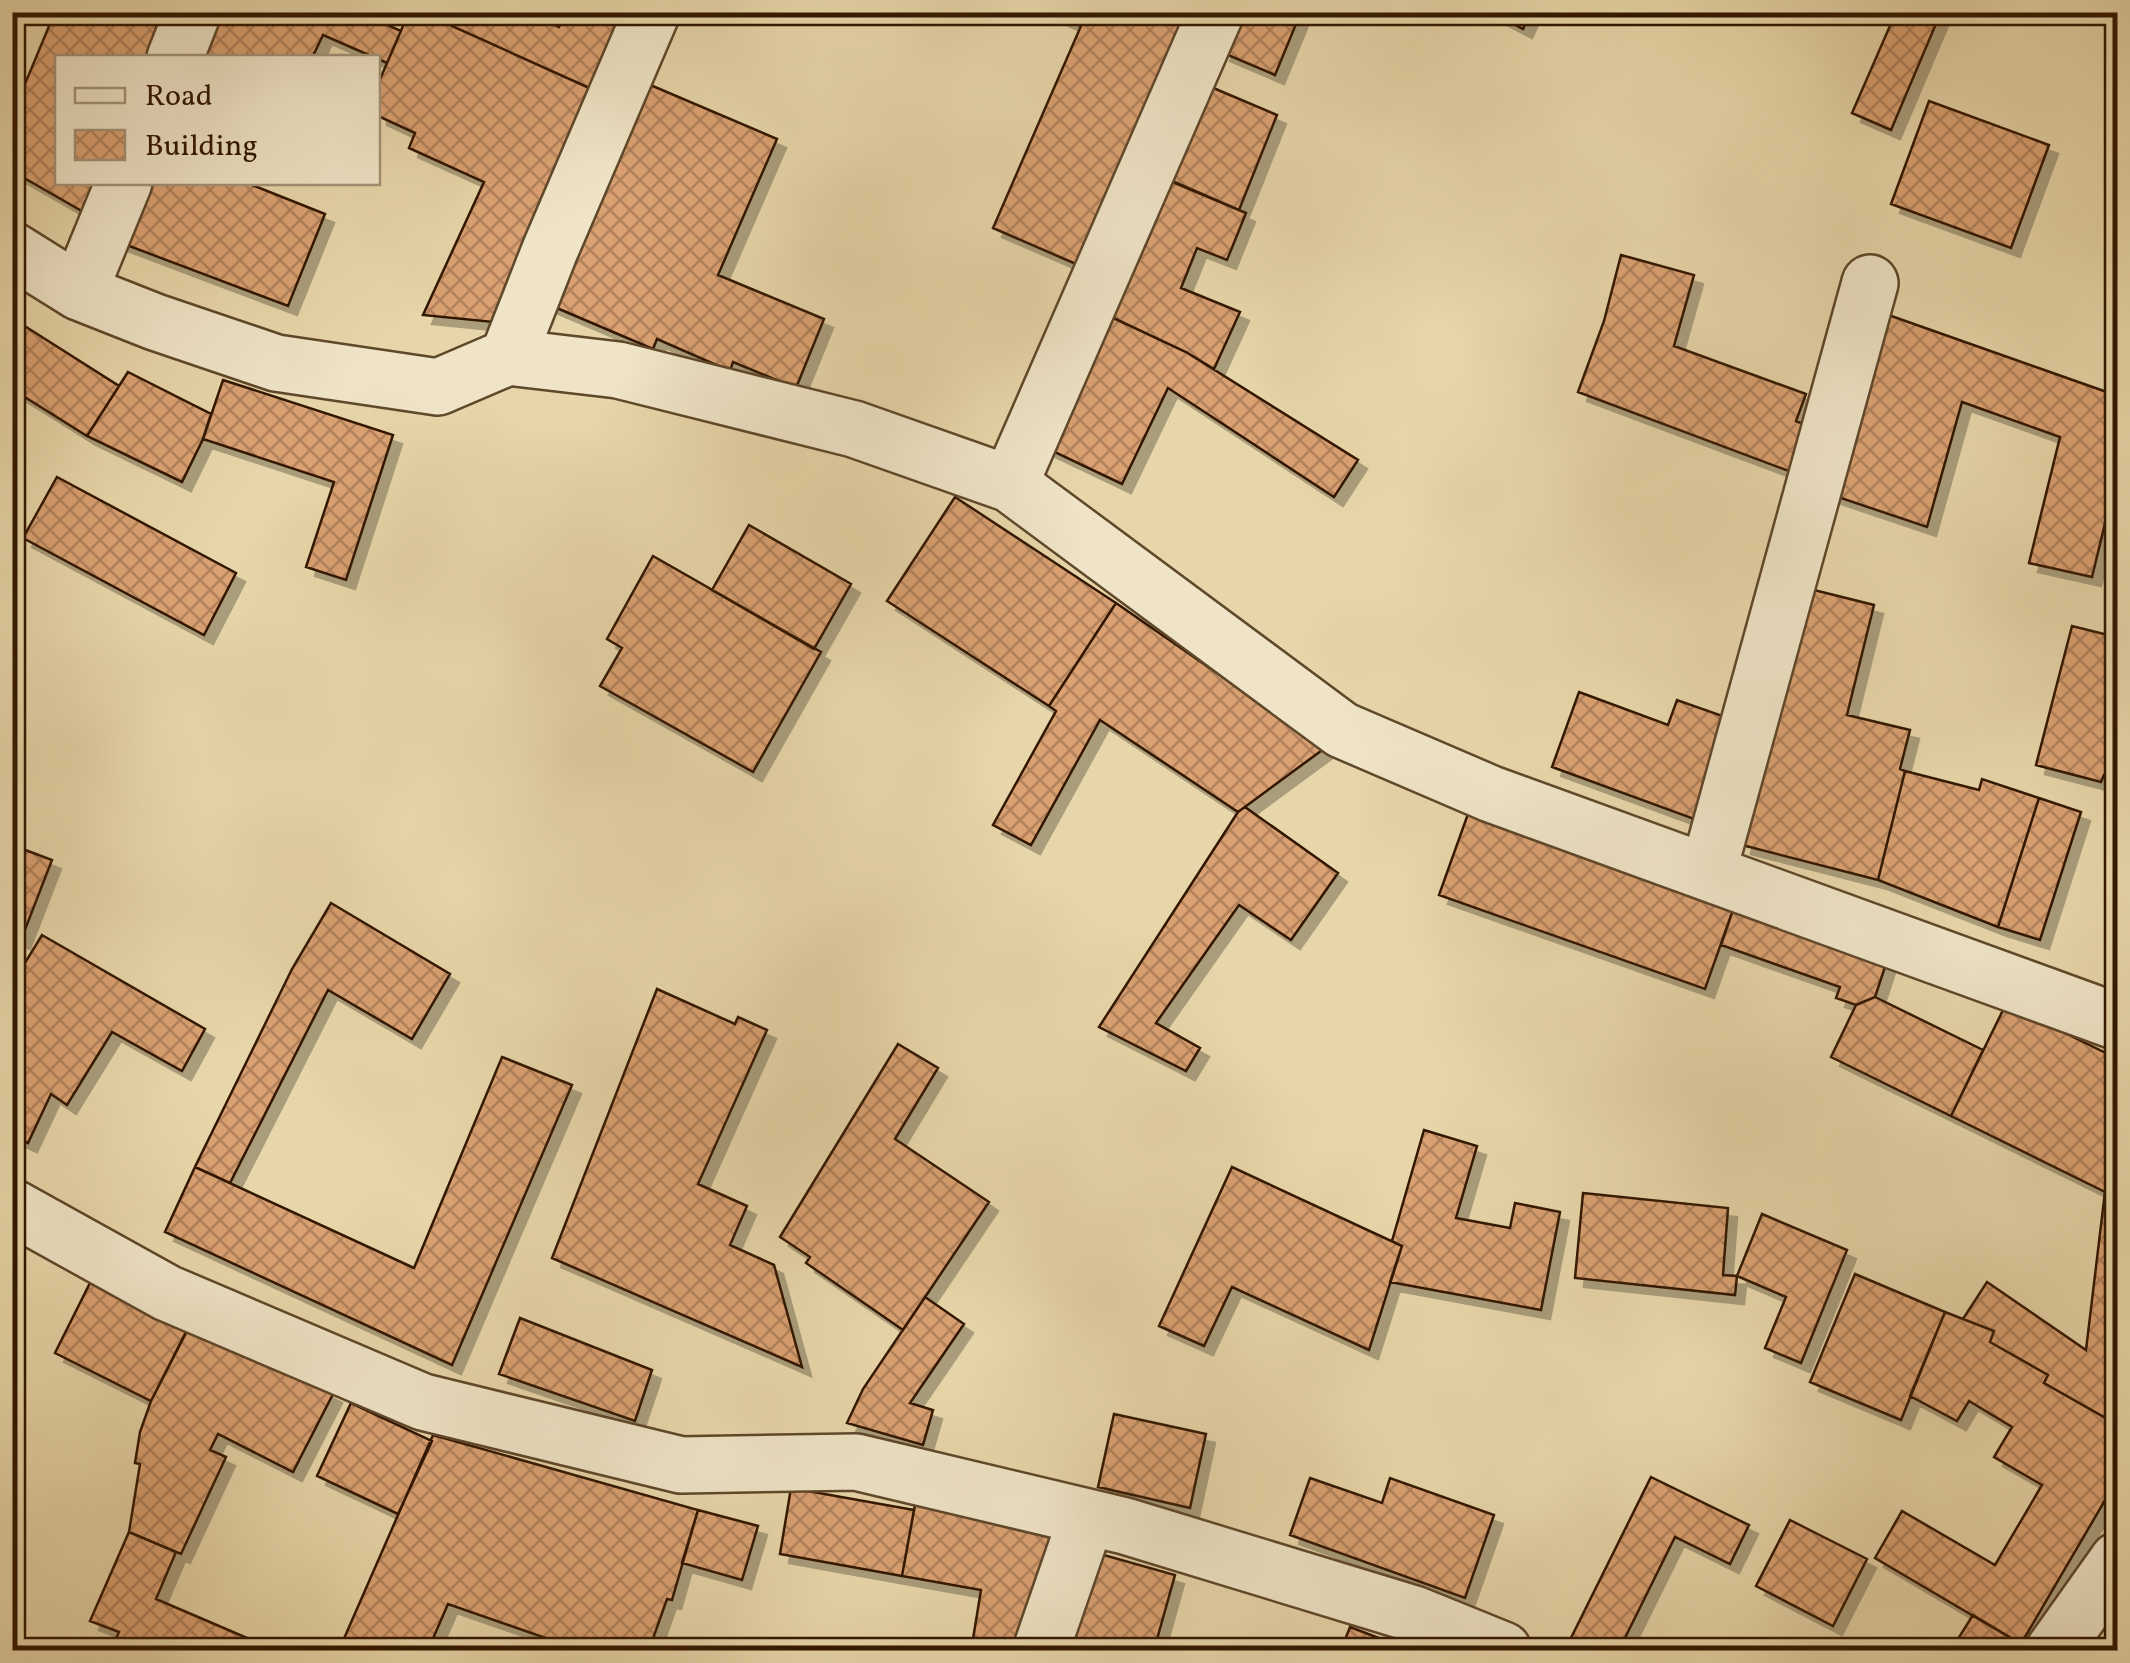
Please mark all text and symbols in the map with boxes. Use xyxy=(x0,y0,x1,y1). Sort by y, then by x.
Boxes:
legend xyxy=(55,55,380,185)
text: Road xyxy=(145,76,213,118)
text: Building xyxy=(145,126,258,168)

